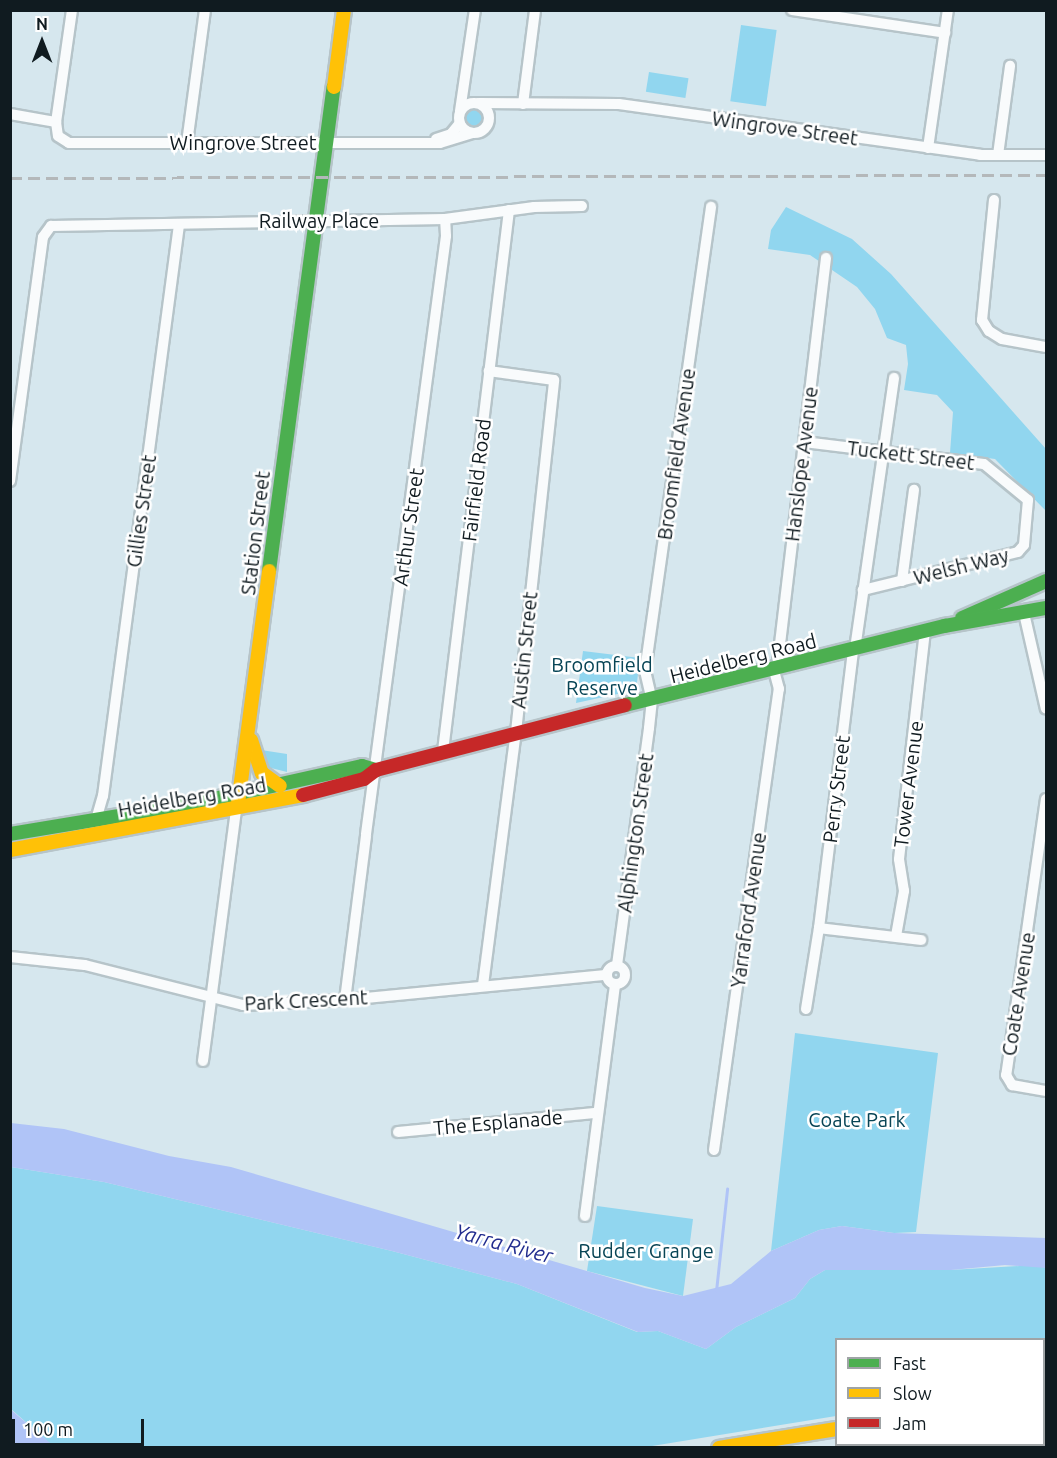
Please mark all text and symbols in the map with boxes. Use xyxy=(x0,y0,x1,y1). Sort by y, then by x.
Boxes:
north arrow xyxy=(12,12,72,72)
text: N xyxy=(36,15,48,33)
street label: Wingrove Street xyxy=(711,106,859,150)
street label: Wingrove Street xyxy=(169,130,317,154)
street label: Railway Place xyxy=(259,208,379,232)
street label: Broomfield Avenue xyxy=(652,367,700,541)
street label: Hanslope Avenue xyxy=(780,385,822,543)
street label: Fairfield Road xyxy=(457,417,495,543)
street label: Tuckett Street xyxy=(846,435,976,475)
street label: Gillies Street xyxy=(121,453,161,569)
street label: Arthur Street xyxy=(388,466,428,588)
street label: Station Street xyxy=(235,470,275,596)
street label: Welsh Way xyxy=(911,543,1011,589)
street label: Austin Street xyxy=(506,590,542,710)
street label: Heidelberg Road xyxy=(667,628,819,688)
park label: Broomfield Reserve xyxy=(551,652,653,699)
street label: Tower Avenue xyxy=(888,719,928,849)
street label: Perry Street xyxy=(817,734,855,844)
street label: Alphington Street xyxy=(612,752,658,914)
street label: Heidelberg Road xyxy=(116,772,268,822)
street label: Yarraford Avenue xyxy=(725,831,771,989)
street label: Coate Avenue xyxy=(996,930,1040,1058)
street label: Park Crescent xyxy=(244,985,368,1015)
street label: The Esplanade xyxy=(432,1104,564,1140)
park label: Coate Park xyxy=(808,1107,906,1131)
water label: Yarra River xyxy=(452,1218,556,1268)
park label: Rudder Grange xyxy=(578,1238,714,1262)
legend xyxy=(835,1338,1045,1446)
text: Fast xyxy=(893,1353,926,1373)
text: Slow xyxy=(893,1383,932,1403)
scale bar xyxy=(15,1407,147,1445)
text: Jam xyxy=(893,1413,927,1433)
text: 100 m xyxy=(23,1419,73,1439)

